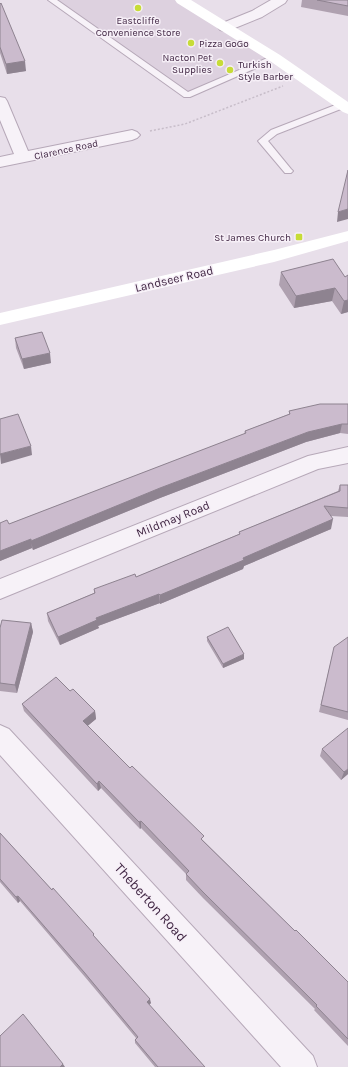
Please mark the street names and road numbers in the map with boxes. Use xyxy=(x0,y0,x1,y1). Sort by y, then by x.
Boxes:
street label: Clarence Road xyxy=(33,137,99,163)
street label: Landseer Road xyxy=(133,263,215,295)
street label: Mildmay Road xyxy=(134,498,212,540)
street label: Theberton Road xyxy=(111,859,190,945)

